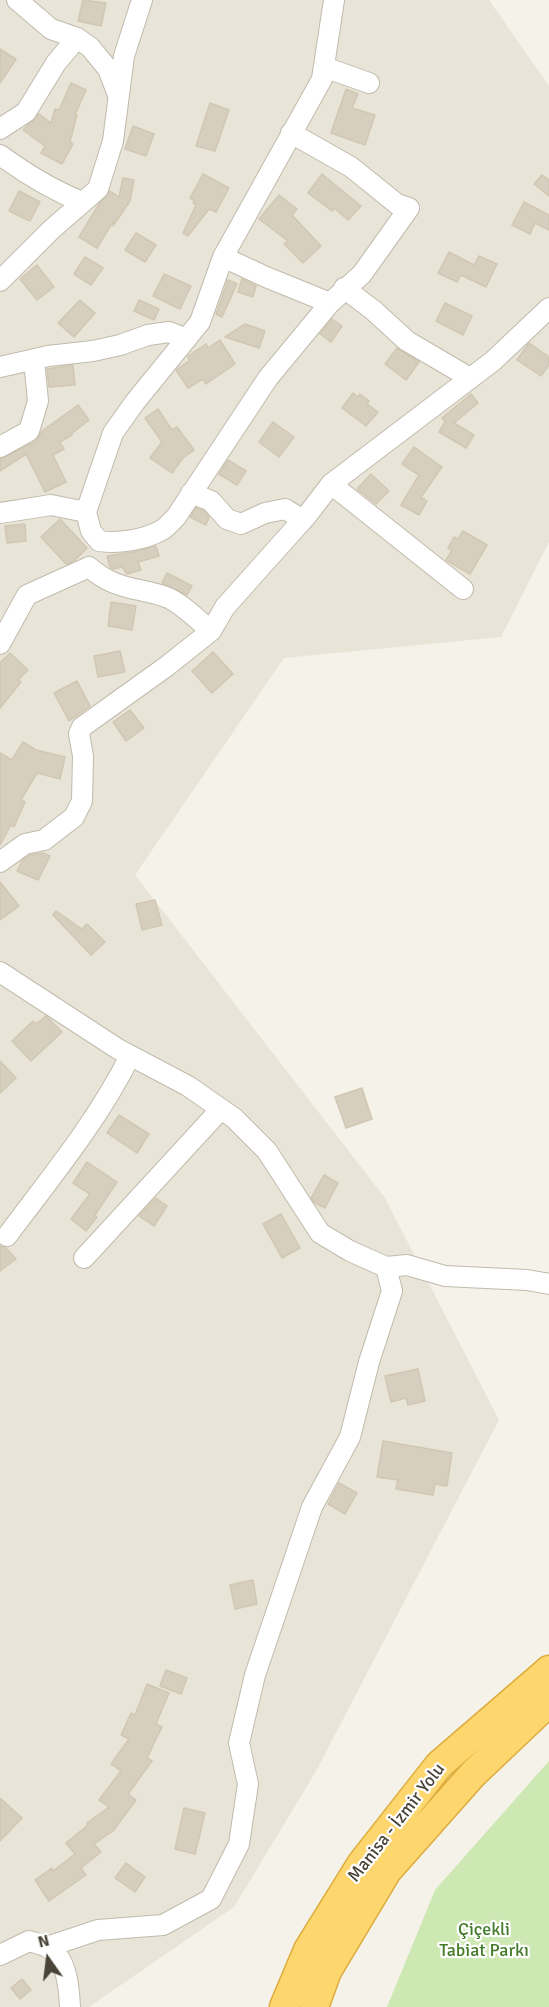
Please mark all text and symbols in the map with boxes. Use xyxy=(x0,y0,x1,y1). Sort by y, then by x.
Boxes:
street label: Manisa - İzmir Yolu xyxy=(344,1759,450,1887)
park label: Çiçekli Tabiat Parkı xyxy=(439,1919,529,1962)
north arrow xyxy=(18,1929,78,1989)
text: N xyxy=(36,1930,51,1953)

